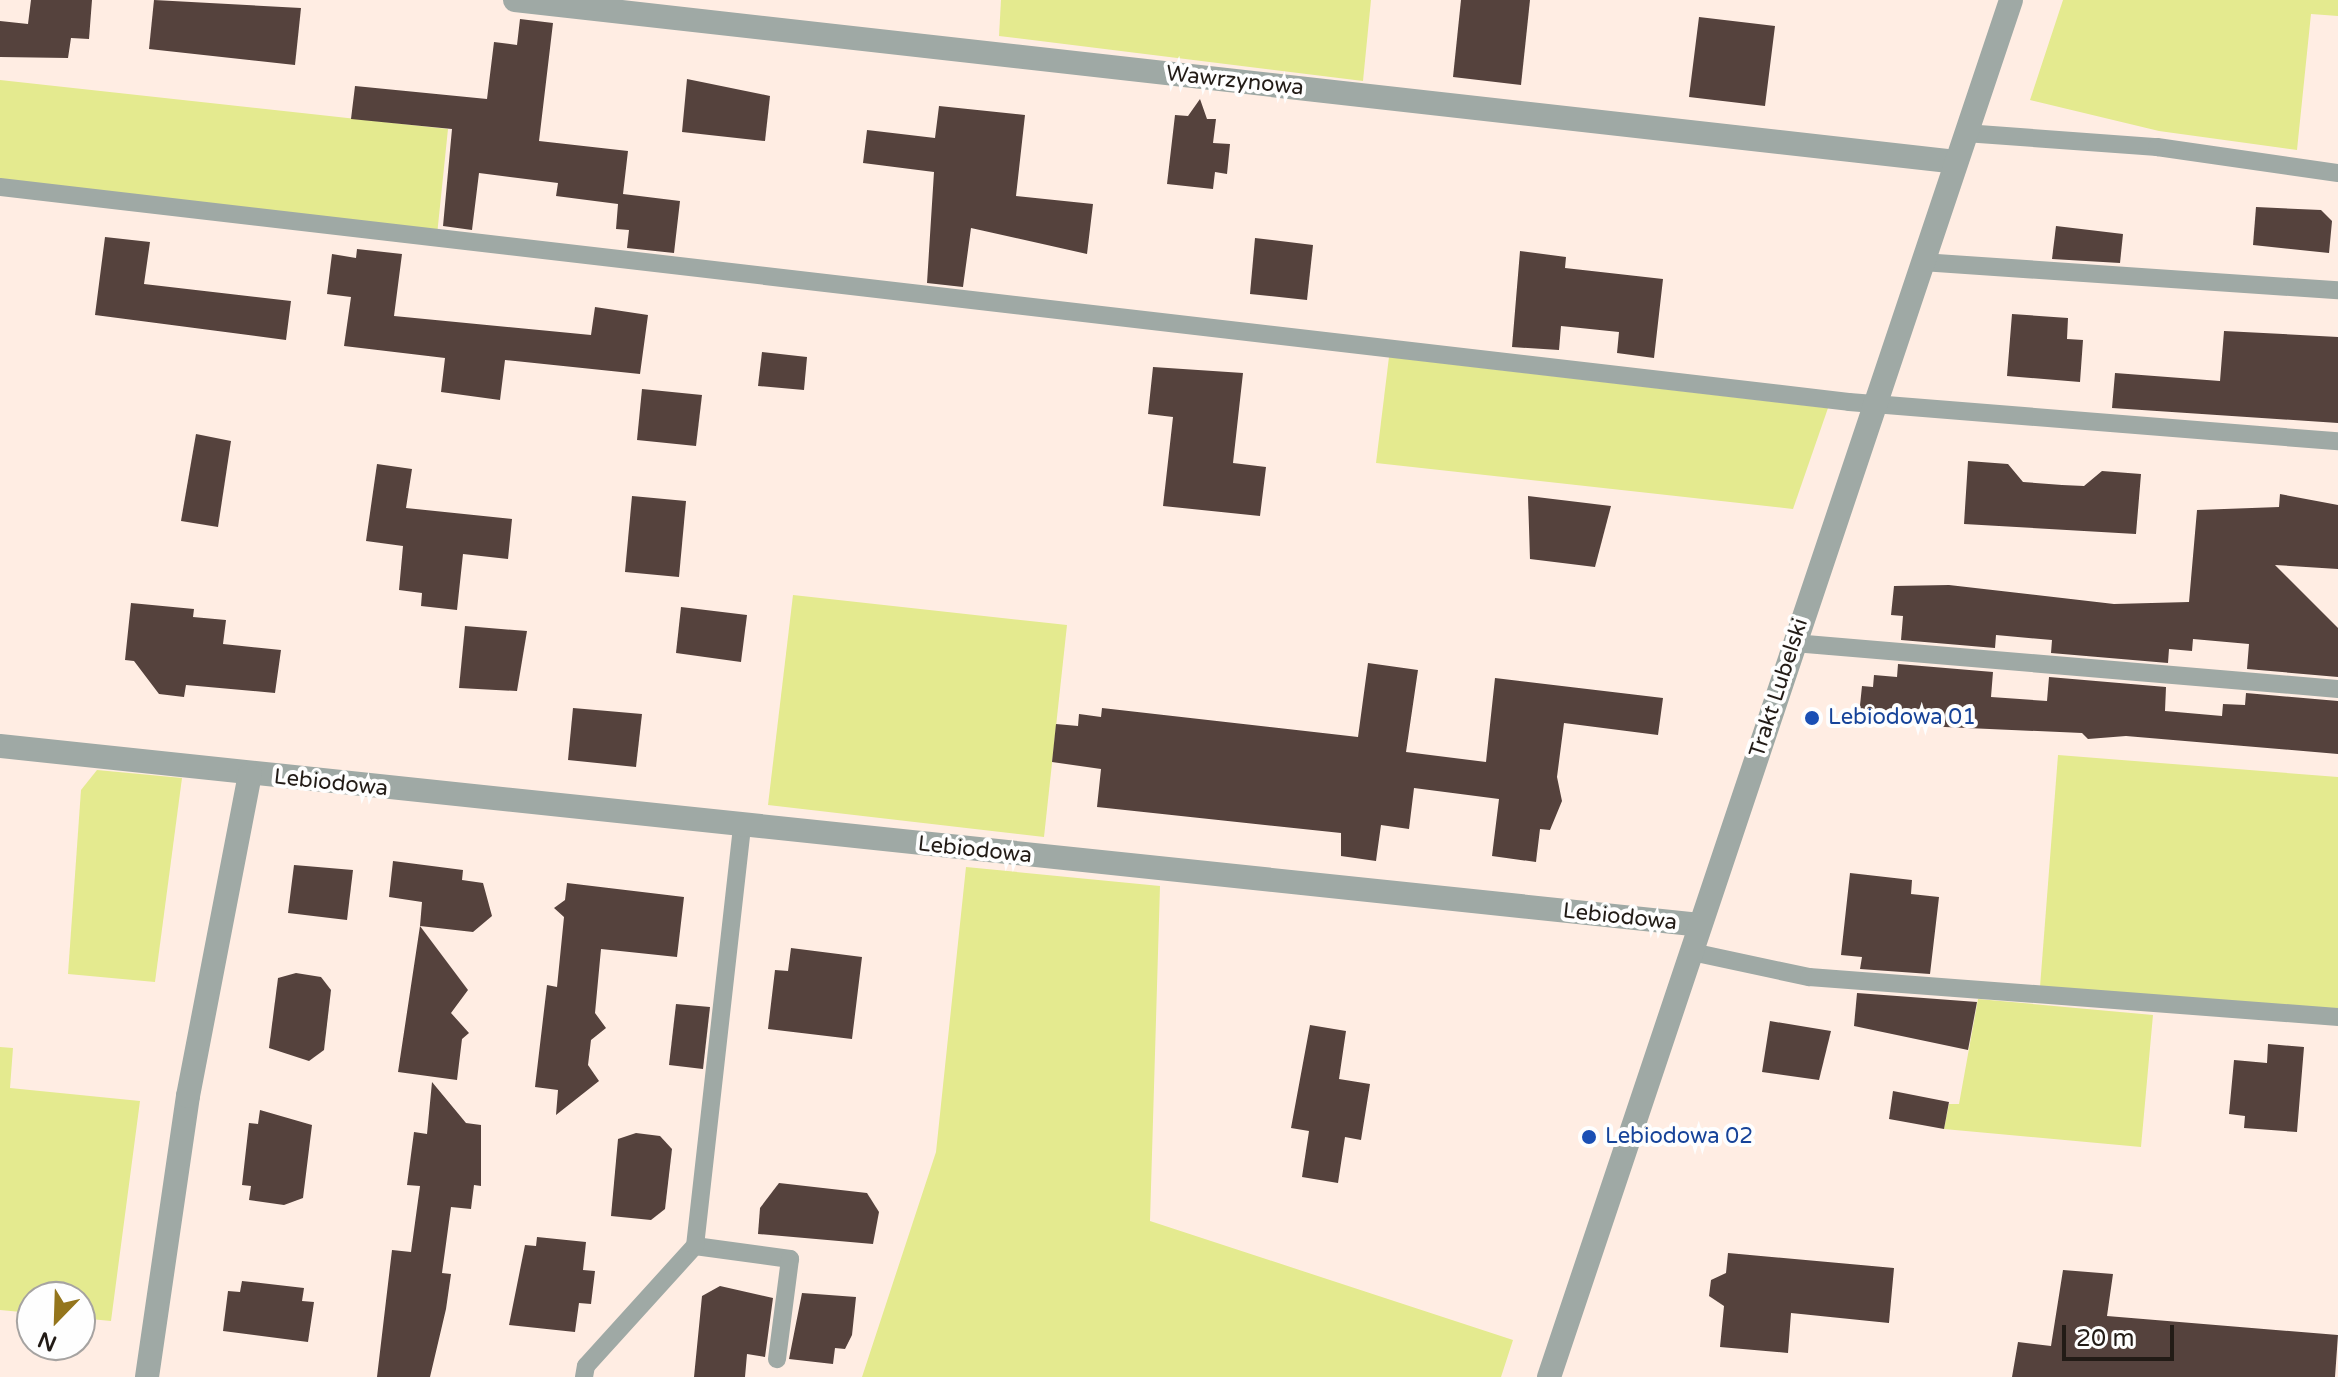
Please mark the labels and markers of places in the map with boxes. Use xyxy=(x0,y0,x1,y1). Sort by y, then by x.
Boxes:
place label: Lebiodowa 01 xyxy=(1828,705,1976,731)
marker: Lebiodowa 01 xyxy=(1803,709,1821,727)
place label: Lebiodowa 02 xyxy=(1605,1124,1753,1150)
marker: Lebiodowa 02 xyxy=(1580,1128,1598,1146)

